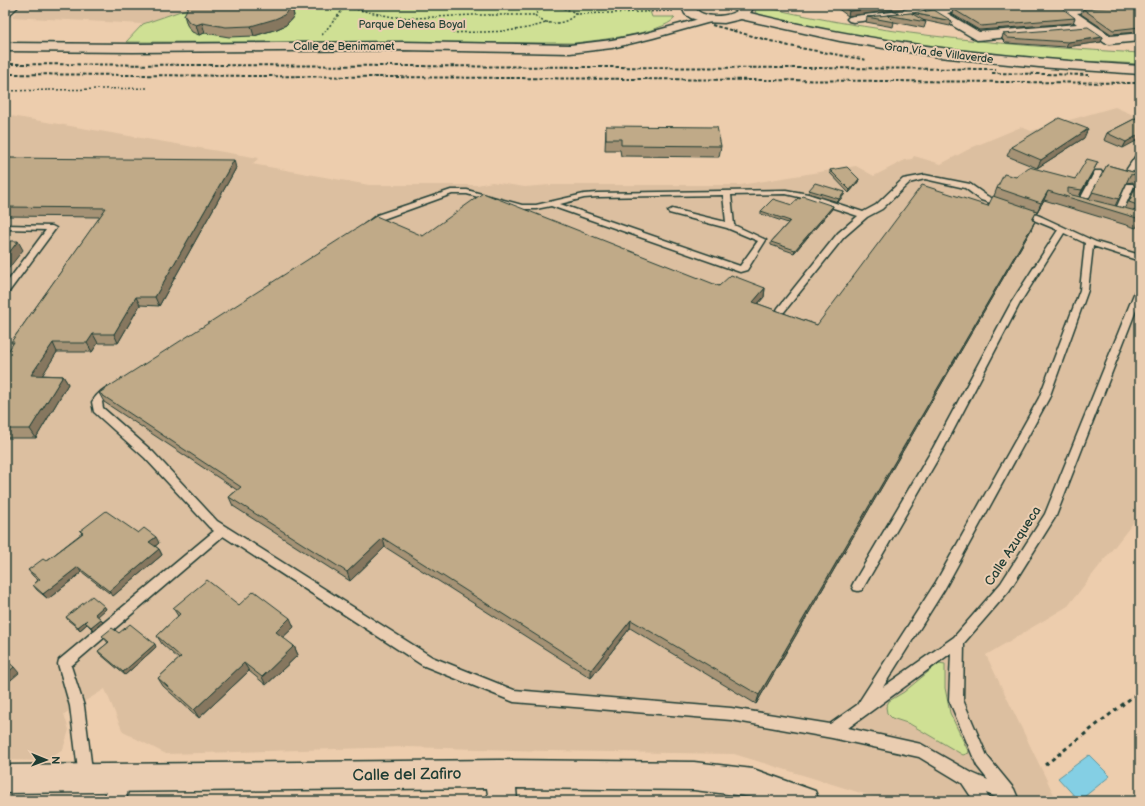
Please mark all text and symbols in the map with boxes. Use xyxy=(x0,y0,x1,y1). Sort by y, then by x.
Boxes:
park label: Parque Dehesa Boyal xyxy=(358,18,466,31)
street label: Calle de Benimamet xyxy=(293,40,395,53)
street label: Gran Vía de Villaverde xyxy=(884,40,995,66)
street label: Calle Azuqueca xyxy=(981,503,1045,589)
north arrow xyxy=(26,740,66,780)
text: N xyxy=(49,756,62,764)
street label: Calle del Zafiro xyxy=(352,765,462,785)

